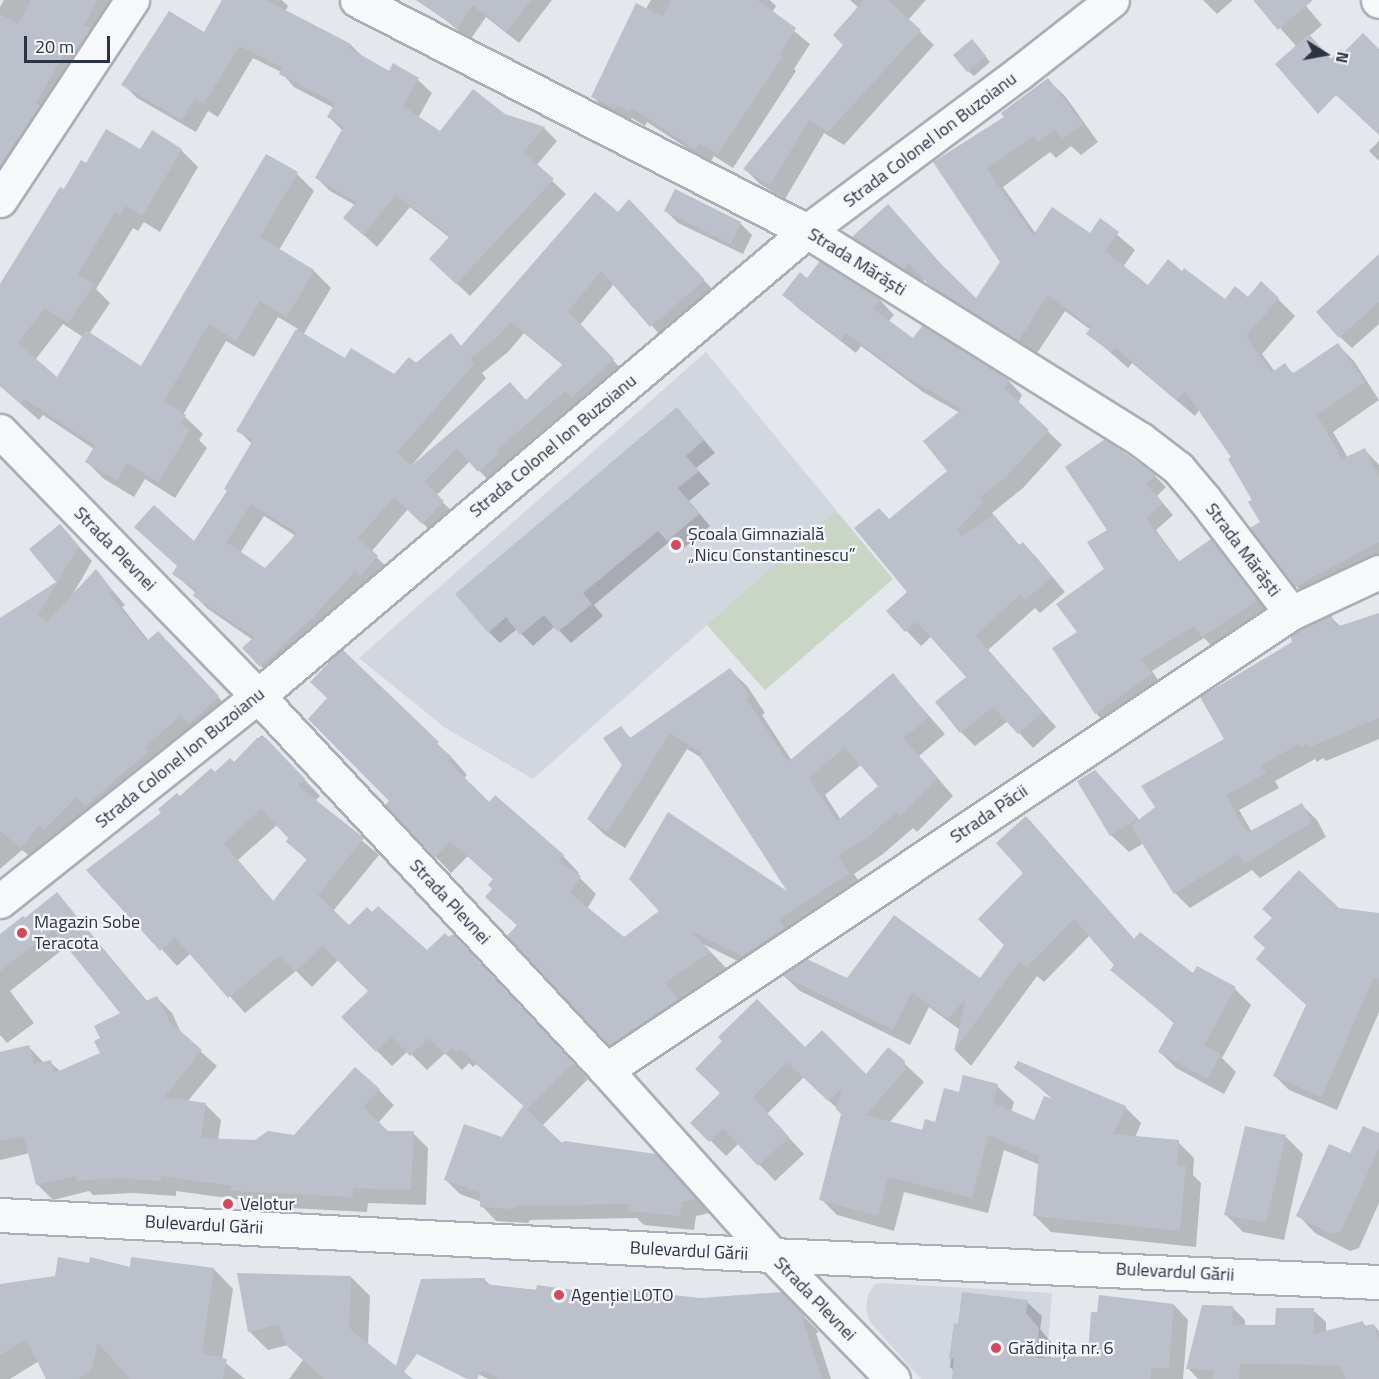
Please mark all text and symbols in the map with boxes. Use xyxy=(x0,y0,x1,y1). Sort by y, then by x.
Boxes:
scale bar xyxy=(27,24,112,62)
north arrow xyxy=(1295,24,1355,84)
text: 20 m xyxy=(35,33,74,60)
text: N xyxy=(1330,50,1356,65)
street label: Strada Colonel Ion Buzoianu xyxy=(839,68,1021,212)
street label: Strada Mărăști xyxy=(804,223,910,301)
street label: Strada Colonel Ion Buzoianu xyxy=(465,370,641,522)
street label: Strada Mărăști xyxy=(1201,499,1285,601)
street label: Strada Plevnei xyxy=(69,502,161,596)
place label: Școala Gimnazială „Nicu Constantinescu” xyxy=(688,524,856,566)
marker: Școala Gimnazială „Nicu Constantinescu” xyxy=(669,538,683,552)
street label: Strada Colonel Ion Buzoianu xyxy=(91,683,269,833)
street label: Strada Păcii xyxy=(946,780,1032,848)
street label: Strada Plevnei xyxy=(405,855,495,949)
place label: Magazin Sobe Teracota xyxy=(34,912,140,954)
marker: Magazin Sobe Teracota xyxy=(15,926,29,940)
place label: Velotur xyxy=(240,1193,295,1215)
marker: Velotur xyxy=(221,1197,235,1211)
street label: Bulevardul Gării xyxy=(144,1211,264,1239)
street label: Bulevardul Gării xyxy=(629,1237,749,1265)
street label: Strada Plevnei xyxy=(769,1252,861,1346)
street label: Bulevardul Gării xyxy=(1115,1258,1235,1286)
place label: Agenție LOTO xyxy=(571,1284,674,1306)
marker: Agenție LOTO xyxy=(552,1288,566,1302)
place label: Grădinița nr. 6 xyxy=(1008,1337,1114,1359)
marker: Grădinița nr. 6 xyxy=(989,1341,1003,1355)

